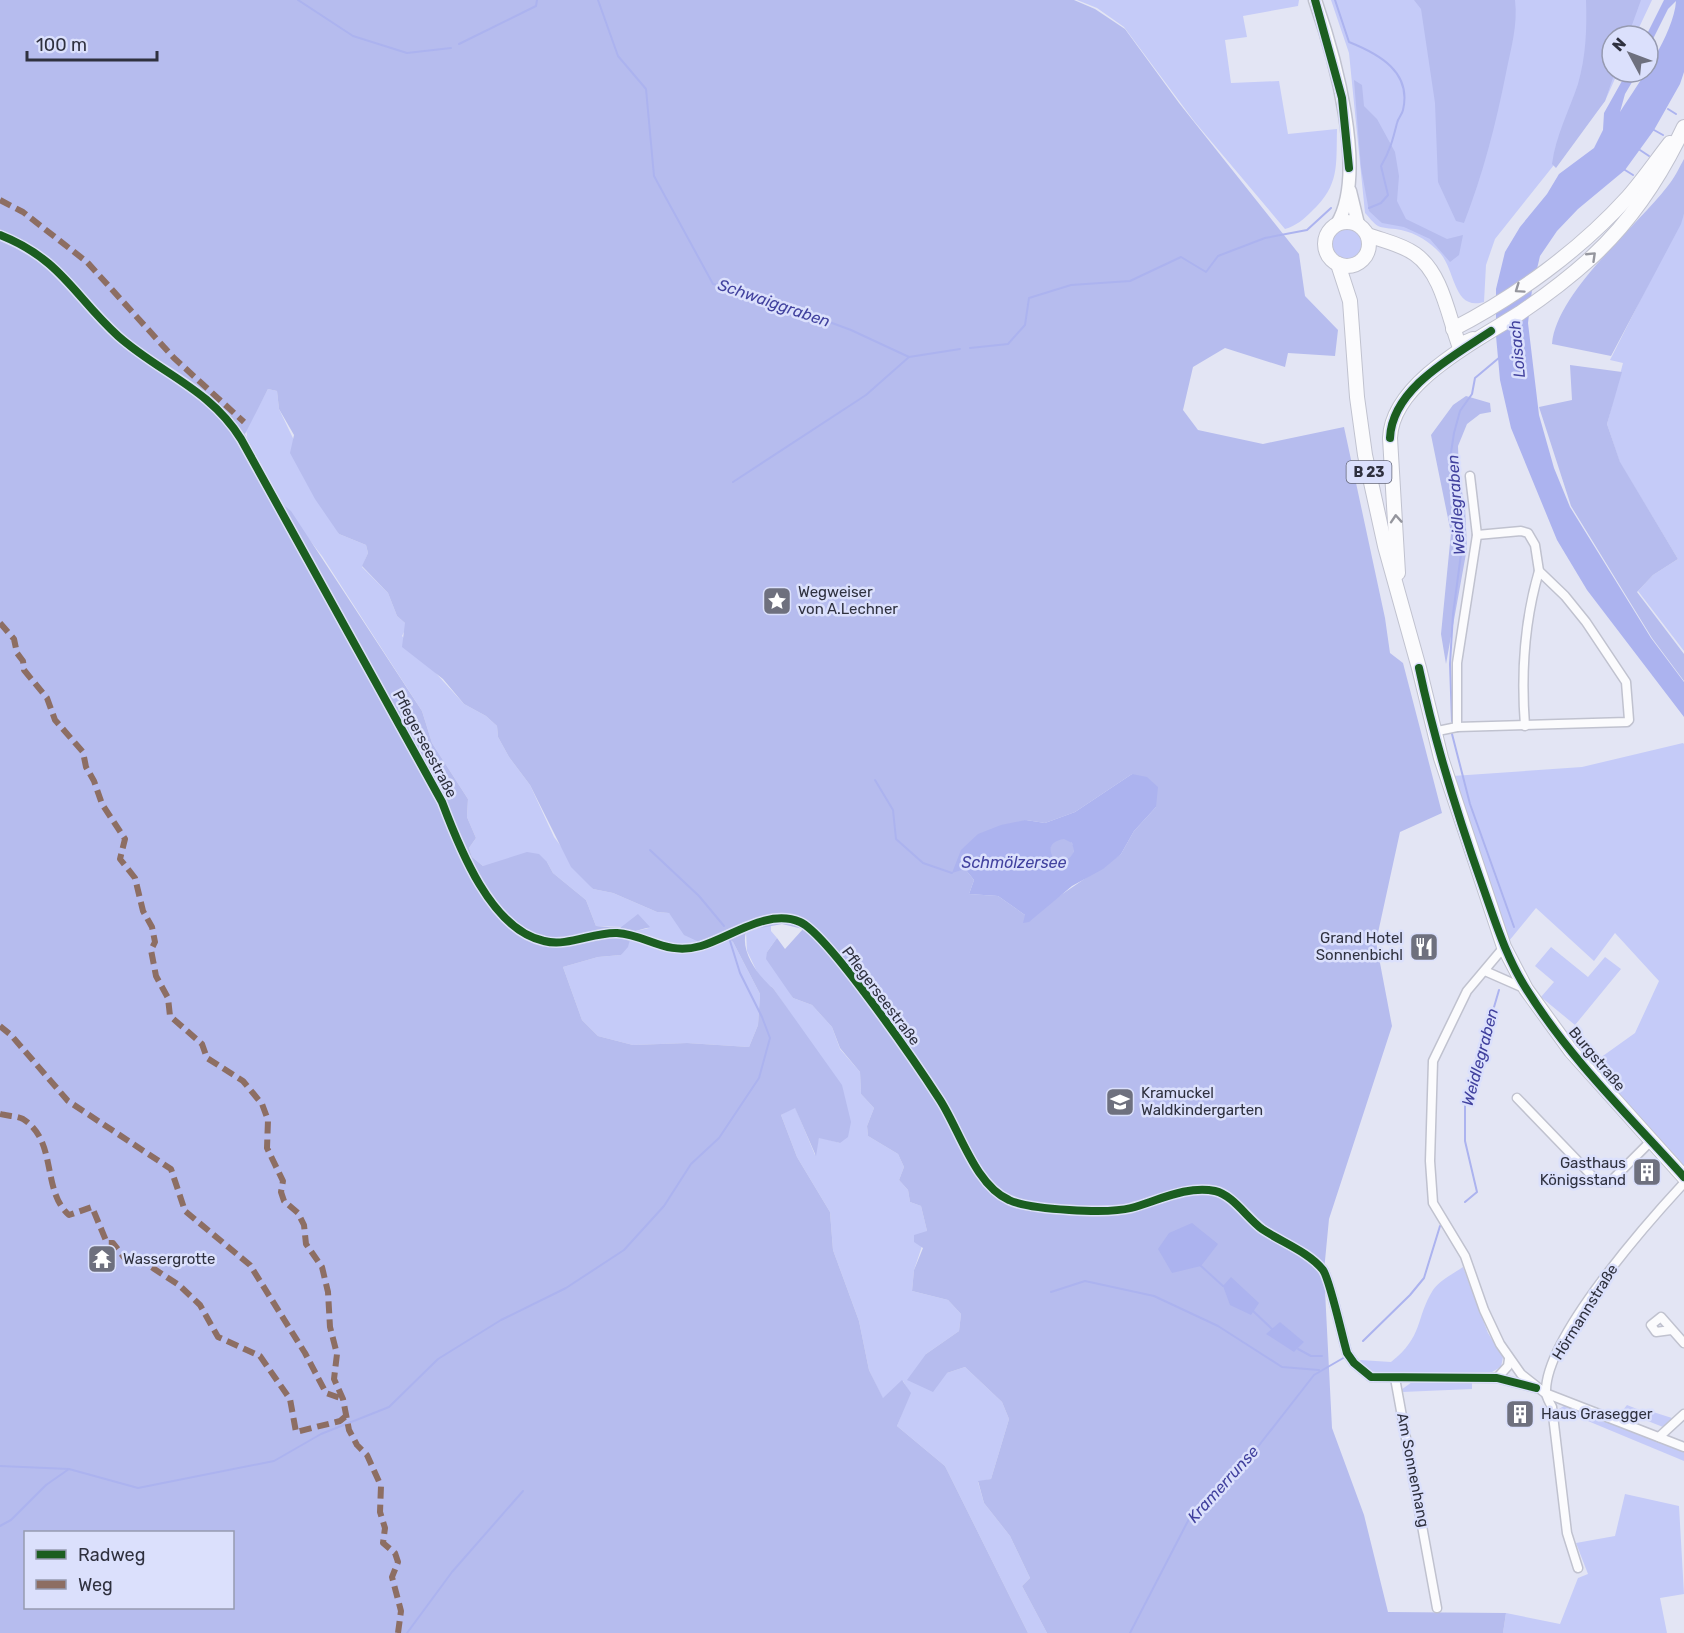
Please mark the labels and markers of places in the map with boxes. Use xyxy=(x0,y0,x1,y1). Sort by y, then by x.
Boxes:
place label: Wegweiser von A.Lechner xyxy=(798,583,898,618)
place icon: Wegweiser von A.Lechner xyxy=(761,585,793,617)
place label: Grand Hotel Sonnenbichl xyxy=(1316,929,1403,964)
restaurant icon: Grand Hotel Sonnenbichl xyxy=(1408,931,1440,963)
place label: Kramuckel Waldkindergarten xyxy=(1141,1084,1263,1119)
school or university icon: Kramuckel Waldkindergarten xyxy=(1104,1086,1136,1118)
place label: Gasthaus Königsstand xyxy=(1540,1154,1626,1189)
building icon: Gasthaus Königsstand xyxy=(1631,1156,1663,1188)
temple icon: Wassergrotte xyxy=(86,1243,118,1275)
place label: Wassergrotte xyxy=(123,1250,215,1268)
building icon: Haus Grasegger xyxy=(1504,1398,1536,1430)
place label: Haus Grasegger xyxy=(1541,1405,1653,1423)

